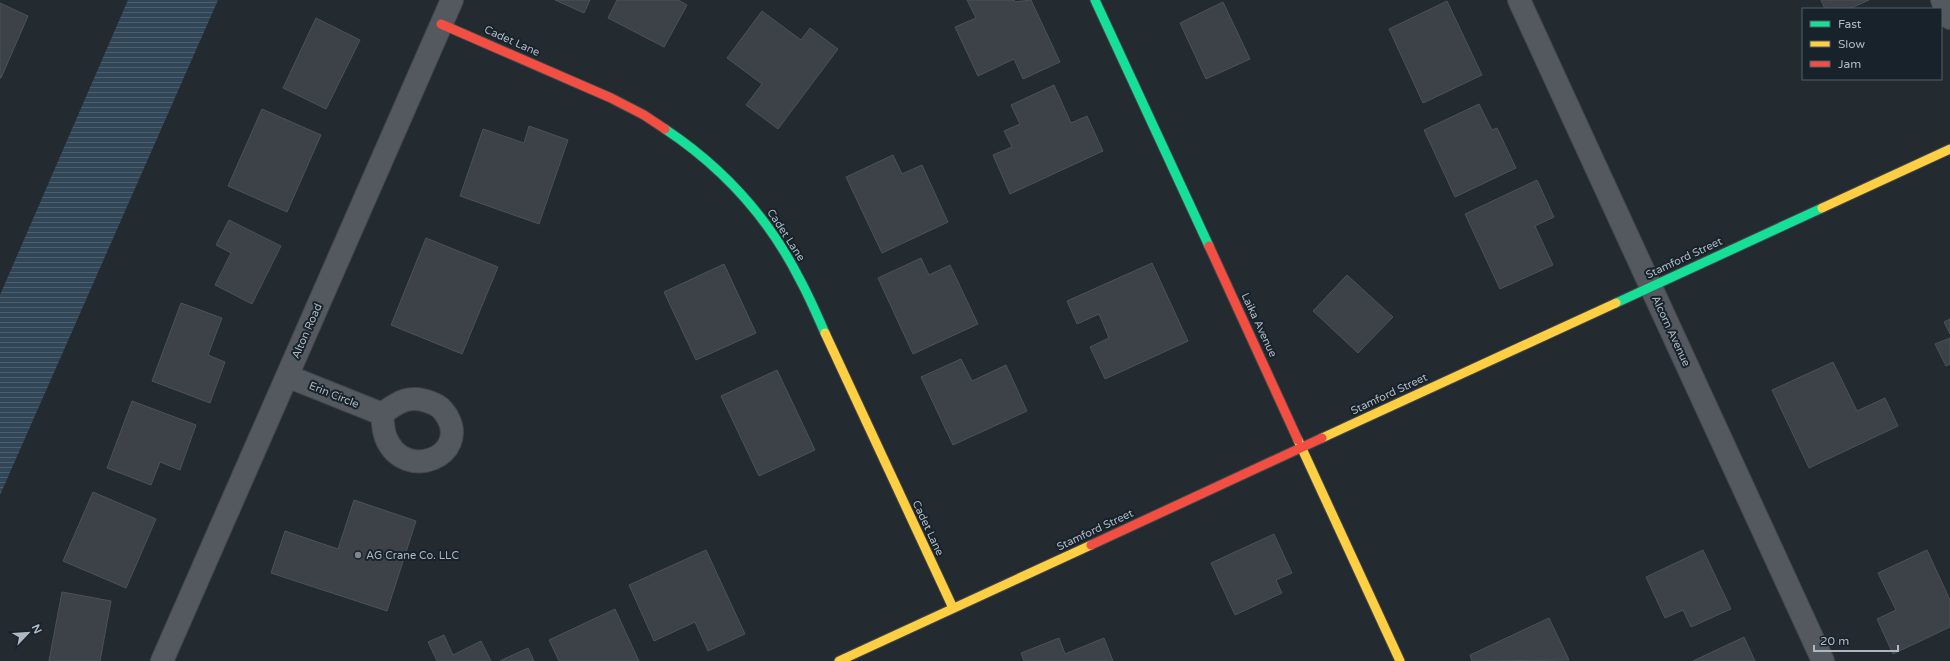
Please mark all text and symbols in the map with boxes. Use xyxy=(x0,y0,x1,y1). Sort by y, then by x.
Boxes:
legend xyxy=(1802,8,1942,80)
text: Fast xyxy=(1838,17,1862,31)
street label: Cadet Lane xyxy=(482,23,542,59)
text: Slow xyxy=(1838,37,1865,51)
text: Jam xyxy=(1838,57,1861,71)
street label: Cadet Lane xyxy=(764,207,808,263)
street label: Stamford Street xyxy=(1644,235,1724,281)
street label: Laika Avenue xyxy=(1238,291,1280,359)
street label: Alcorn Avenue xyxy=(1649,294,1693,368)
street label: Alton Road xyxy=(289,301,325,361)
street label: Stamford Street xyxy=(1349,371,1429,417)
street label: Erin Circle xyxy=(307,379,361,411)
street label: Cadet Lane xyxy=(910,498,946,558)
street label: Stamford Street xyxy=(1055,507,1135,553)
place label: AG Crane Co. LLC xyxy=(366,549,459,562)
marker: AG Crane Co. LLC xyxy=(353,550,363,560)
north arrow xyxy=(8,613,48,653)
text: N xyxy=(29,622,44,636)
scale bar xyxy=(1814,627,1898,653)
text: 20 m xyxy=(1820,634,1849,648)

